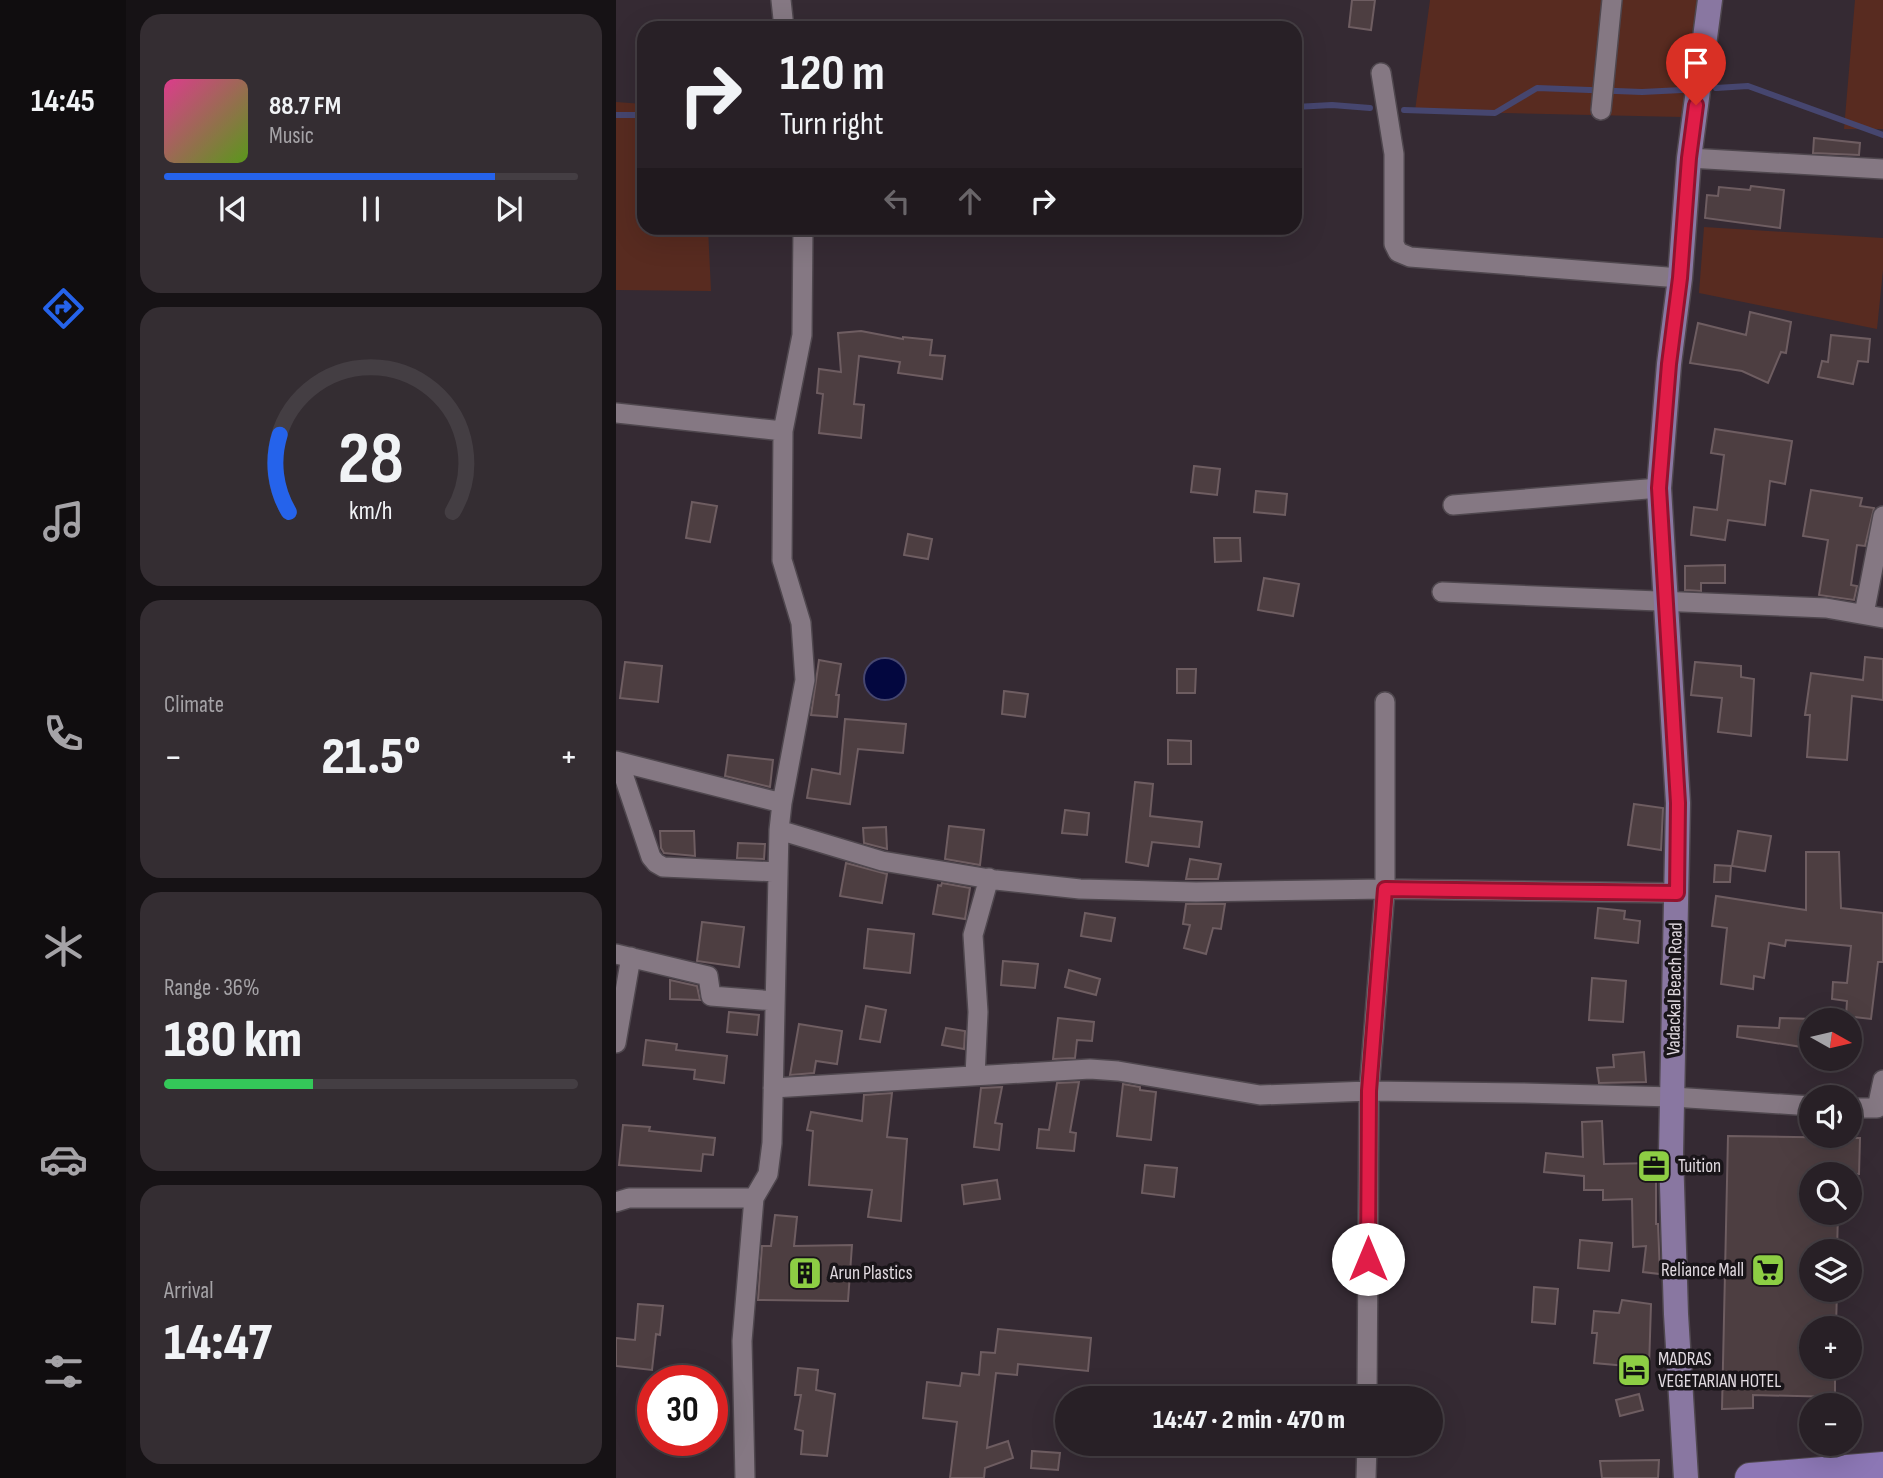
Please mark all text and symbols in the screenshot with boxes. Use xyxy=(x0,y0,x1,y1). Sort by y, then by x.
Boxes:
pin xyxy=(1666,33,1726,105)
icon: arrive xyxy=(1677,44,1715,82)
text: 120 m xyxy=(780,45,885,104)
icon: right xyxy=(665,49,756,140)
text: 14:45 xyxy=(31,82,95,121)
text: 88.7 FM xyxy=(269,91,341,122)
text: Turn right xyxy=(780,105,884,144)
text: Music xyxy=(269,122,314,150)
icon: left xyxy=(878,182,916,220)
icon: ahead xyxy=(951,182,989,220)
icon: right xyxy=(1024,182,1062,220)
icon: previous xyxy=(214,190,252,228)
icon: pause xyxy=(352,190,390,228)
icon: next xyxy=(490,190,528,228)
icon: directions xyxy=(39,284,88,333)
text: 28 xyxy=(338,417,404,505)
text: km/h xyxy=(349,496,393,527)
icon: music xyxy=(39,497,88,546)
text: Climate xyxy=(164,691,224,719)
icon: phone xyxy=(39,709,88,758)
text: 21.5° xyxy=(321,726,421,789)
text: − xyxy=(164,735,183,780)
text: + xyxy=(559,735,578,780)
icon: climate xyxy=(39,922,88,971)
street label: Vadackal Beach Road xyxy=(1662,922,1688,1056)
text: Range · 36% xyxy=(164,974,260,1002)
north arrow xyxy=(1799,1008,1862,1071)
map controls xyxy=(1799,1008,1862,1456)
text: 180 km xyxy=(164,1009,302,1072)
button: sound xyxy=(1799,1085,1862,1148)
icon: car xyxy=(39,1135,88,1184)
office icon: Tuition xyxy=(1635,1147,1673,1185)
place label: Tuition xyxy=(1678,1155,1721,1178)
button: search xyxy=(1799,1162,1862,1225)
position arrow xyxy=(1331,1222,1405,1296)
button: layers xyxy=(1799,1239,1862,1302)
supermarket icon: Reliance Mall xyxy=(1749,1251,1787,1289)
building icon: Arun Plastics xyxy=(786,1254,824,1292)
place label: Reliance Mall xyxy=(1661,1259,1744,1282)
place label: Arun Plastics xyxy=(829,1262,913,1285)
text: Arrival xyxy=(164,1277,213,1305)
text: 14:47 xyxy=(164,1312,272,1375)
button: + xyxy=(1799,1316,1862,1379)
icon: filters xyxy=(39,1347,88,1396)
place label: MADRAS VEGETARIAN HOTEL xyxy=(1658,1348,1781,1393)
hotel icon: MADRAS VEGETARIAN HOTEL xyxy=(1615,1351,1653,1389)
speed limit sign: 30 xyxy=(637,1365,728,1456)
button: − xyxy=(1799,1393,1862,1456)
text: 14:47 · 2 min · 470 m xyxy=(1153,1405,1345,1436)

